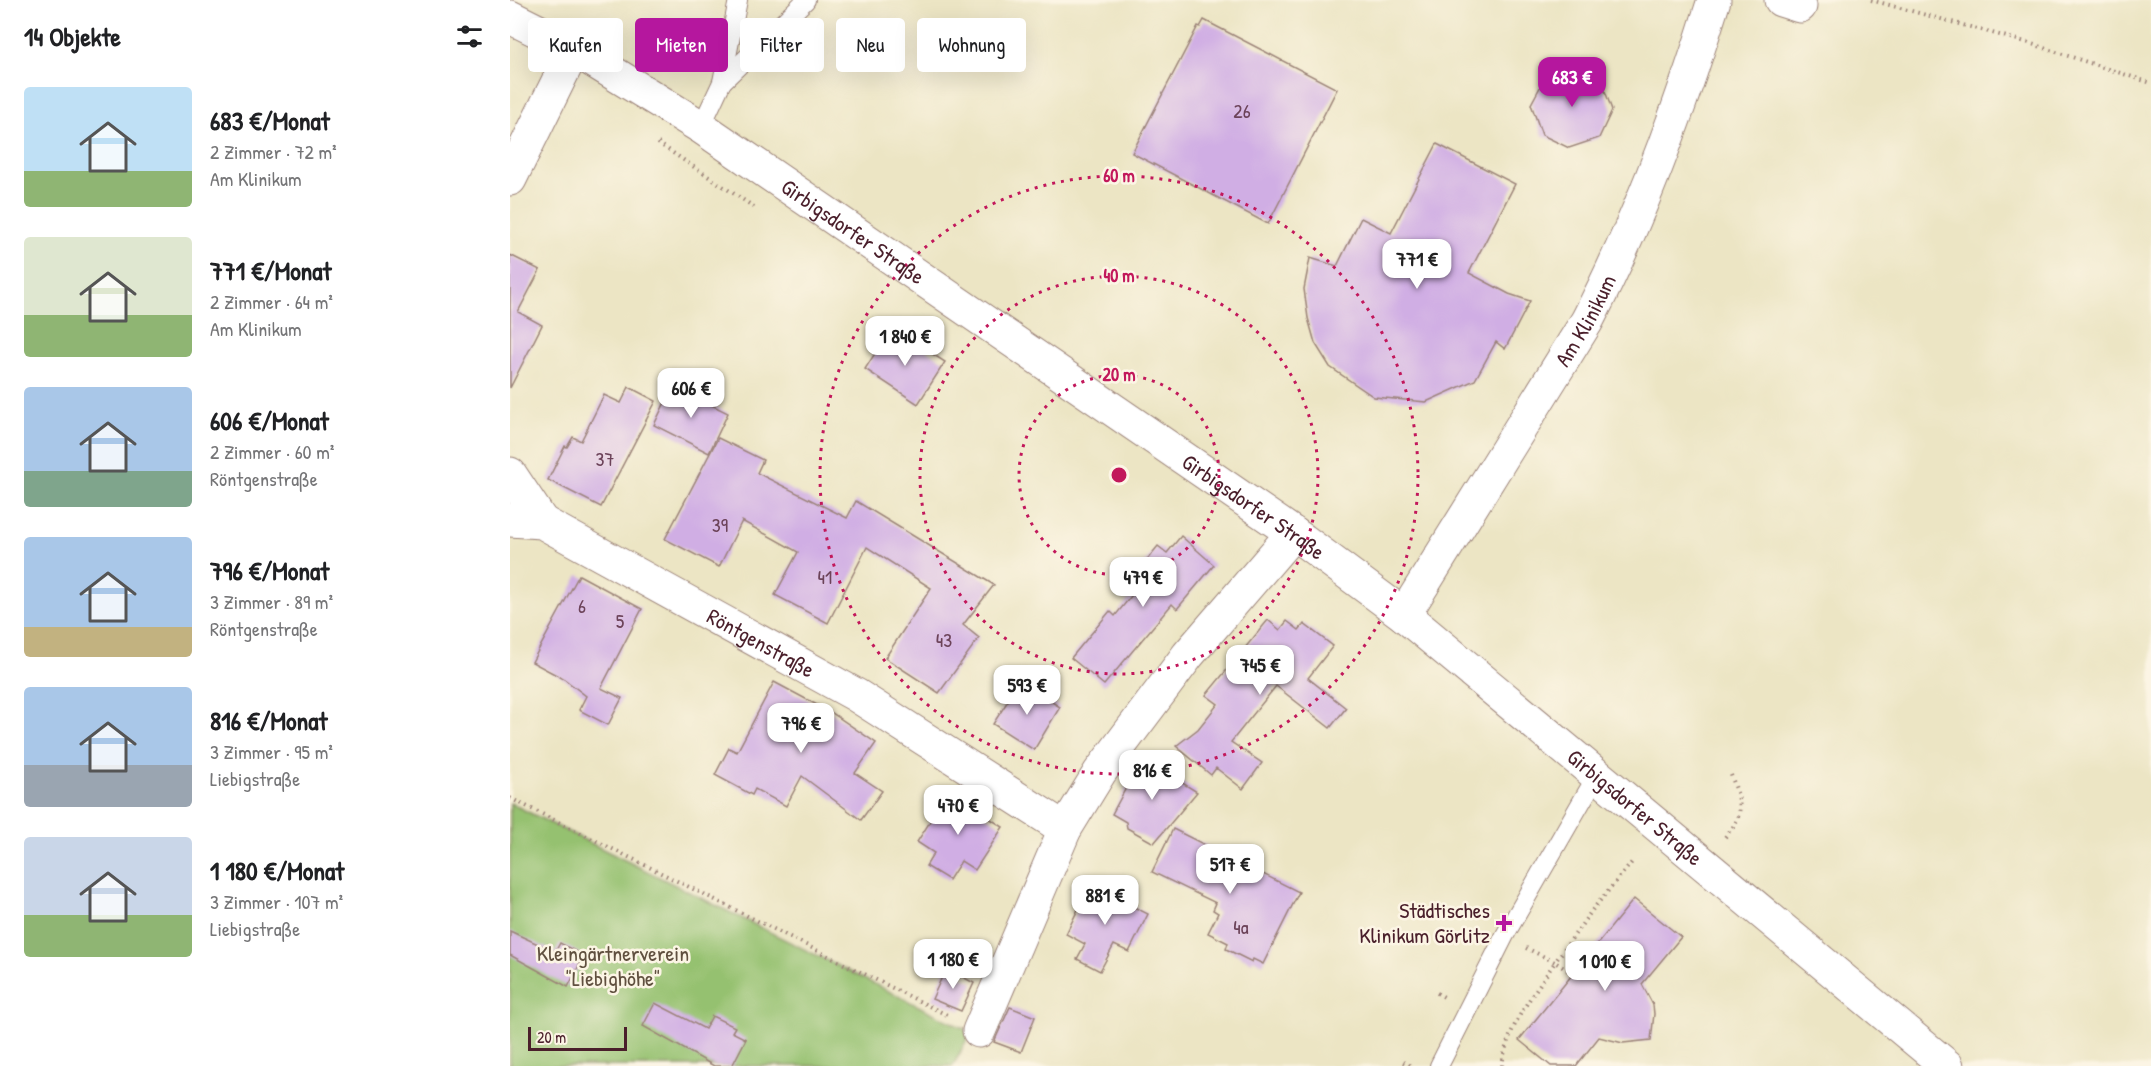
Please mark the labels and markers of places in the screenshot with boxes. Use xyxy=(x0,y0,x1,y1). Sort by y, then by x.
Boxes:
pin: 683 € xyxy=(1530,57,1614,108)
pin: 771 € xyxy=(1375,239,1459,290)
pin: 1 840 € xyxy=(850,316,960,367)
pin: 606 € xyxy=(649,368,733,419)
centre of rings xyxy=(1109,465,1129,485)
pin: 479 € xyxy=(1101,557,1185,608)
pin: 745 € xyxy=(1218,645,1302,696)
pin: 593 € xyxy=(985,665,1069,716)
pin: 796 € xyxy=(759,703,843,754)
pin: 816 € xyxy=(1110,750,1194,801)
pin: 470 € xyxy=(916,785,1000,836)
pin: 517 € xyxy=(1188,844,1272,895)
pin: 881 € xyxy=(1063,875,1147,926)
place label: Städtisches Klinikum Görlitz xyxy=(1359,895,1490,950)
marker: Städtisches Klinikum Görlitz xyxy=(1495,914,1513,932)
pin: 1 180 € xyxy=(898,939,1008,990)
pin: 1 010 € xyxy=(1550,941,1660,992)

